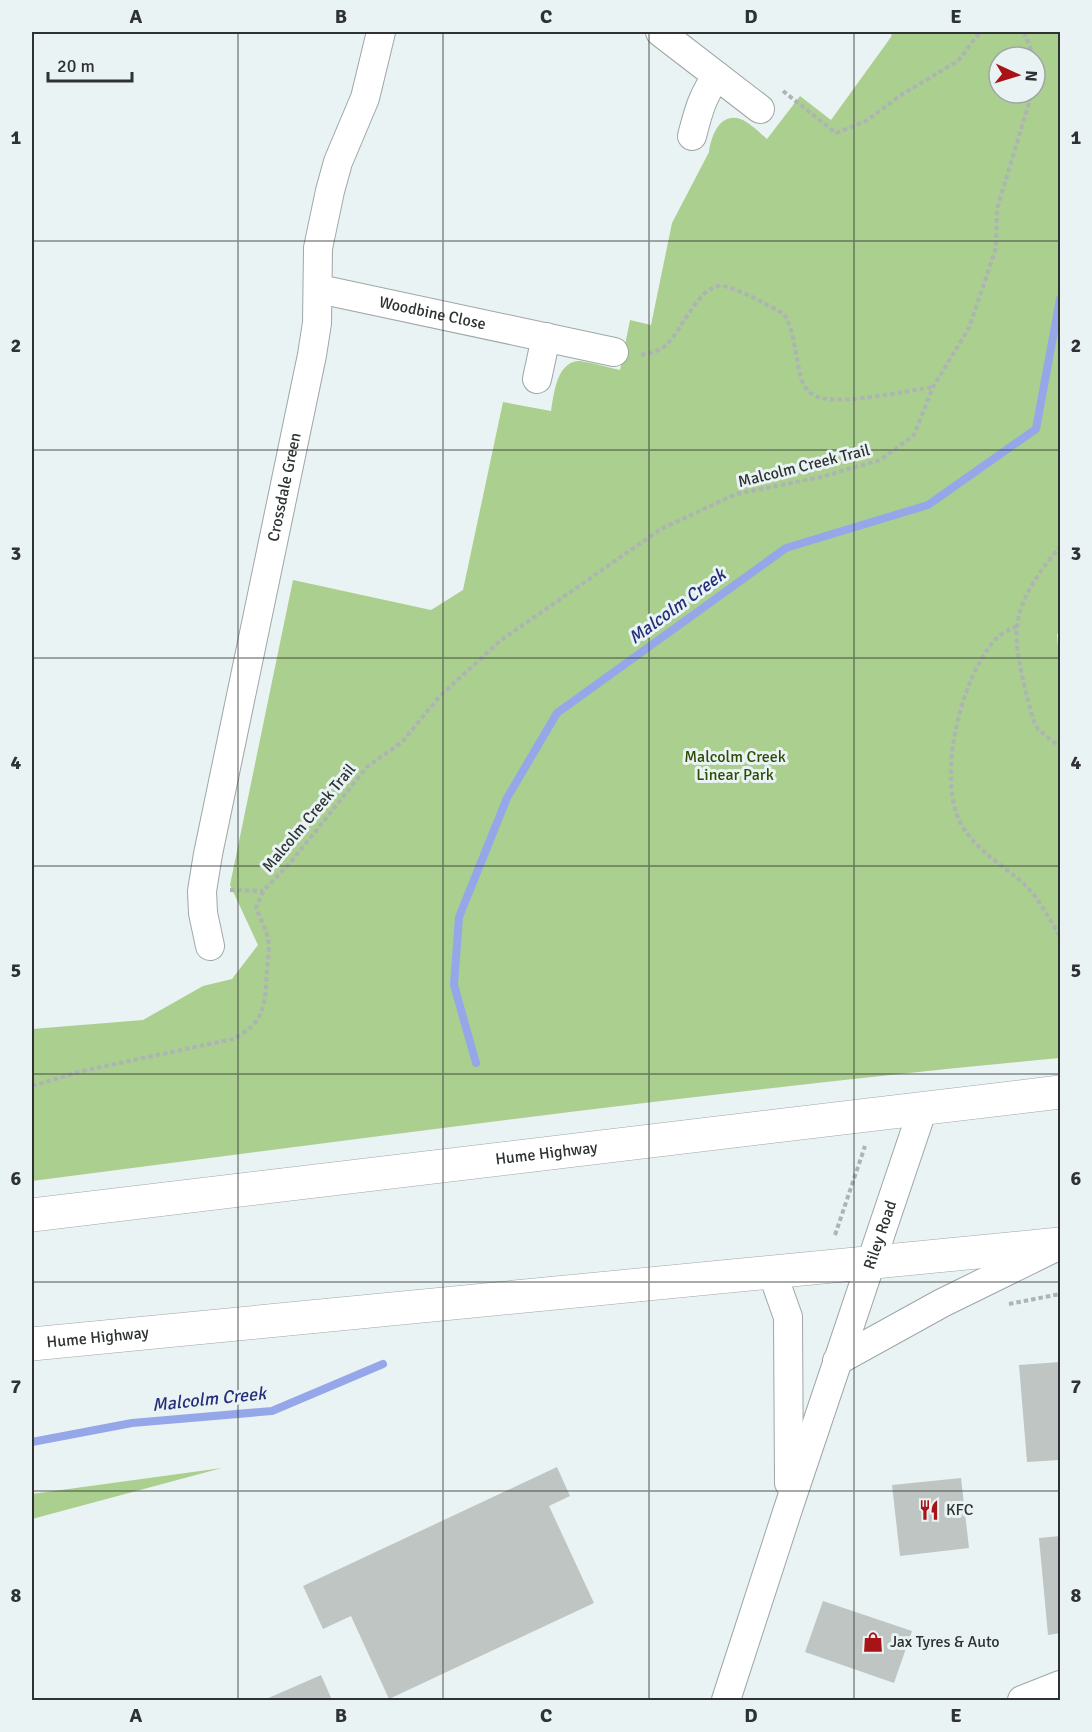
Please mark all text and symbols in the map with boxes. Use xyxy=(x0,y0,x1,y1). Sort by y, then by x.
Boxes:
text: A xyxy=(130,4,143,29)
text: B xyxy=(335,4,347,29)
text: C xyxy=(540,4,552,29)
text: D xyxy=(744,4,758,29)
text: E xyxy=(950,4,962,29)
scale bar xyxy=(48,45,132,83)
north arrow xyxy=(987,45,1047,105)
text: 20 m xyxy=(57,55,95,77)
text: N xyxy=(1021,70,1041,82)
text: 1 xyxy=(11,125,22,150)
text: 1 xyxy=(1071,125,1082,150)
street label: Woodbine Close xyxy=(377,292,488,334)
text: 2 xyxy=(11,333,21,358)
text: 2 xyxy=(1071,333,1081,358)
street label: Crossdale Green xyxy=(263,431,306,543)
street label: Malcolm Creek Trail xyxy=(736,440,872,492)
text: 3 xyxy=(11,541,21,566)
text: 3 xyxy=(1071,541,1081,566)
water label: Malcolm Creek xyxy=(624,562,731,648)
park label: Malcolm Creek Linear Park xyxy=(684,747,786,785)
text: 4 xyxy=(11,750,22,775)
text: 4 xyxy=(1071,750,1082,775)
street label: Malcolm Creek Trail xyxy=(258,760,360,876)
text: 5 xyxy=(11,958,21,983)
text: 5 xyxy=(1071,958,1081,983)
street label: Hume Highway xyxy=(494,1137,599,1169)
text: 6 xyxy=(11,1166,22,1191)
text: 6 xyxy=(1071,1166,1082,1191)
street label: Riley Road xyxy=(859,1198,901,1272)
street label: Hume Highway xyxy=(46,1323,150,1353)
text: 7 xyxy=(11,1374,22,1399)
text: 7 xyxy=(1071,1374,1082,1399)
water label: Malcolm Creek xyxy=(151,1382,269,1416)
restaurant icon: KFC xyxy=(917,1498,941,1522)
place label: KFC xyxy=(946,1500,974,1520)
text: 8 xyxy=(11,1583,22,1608)
text: 8 xyxy=(1071,1583,1082,1608)
shop icon: Jax Tyres & Auto xyxy=(861,1630,885,1654)
place label: Jax Tyres & Auto xyxy=(890,1632,1000,1652)
text: A xyxy=(130,1703,143,1728)
text: B xyxy=(335,1703,347,1728)
text: C xyxy=(540,1703,552,1728)
text: D xyxy=(744,1703,758,1728)
text: E xyxy=(950,1703,962,1728)

